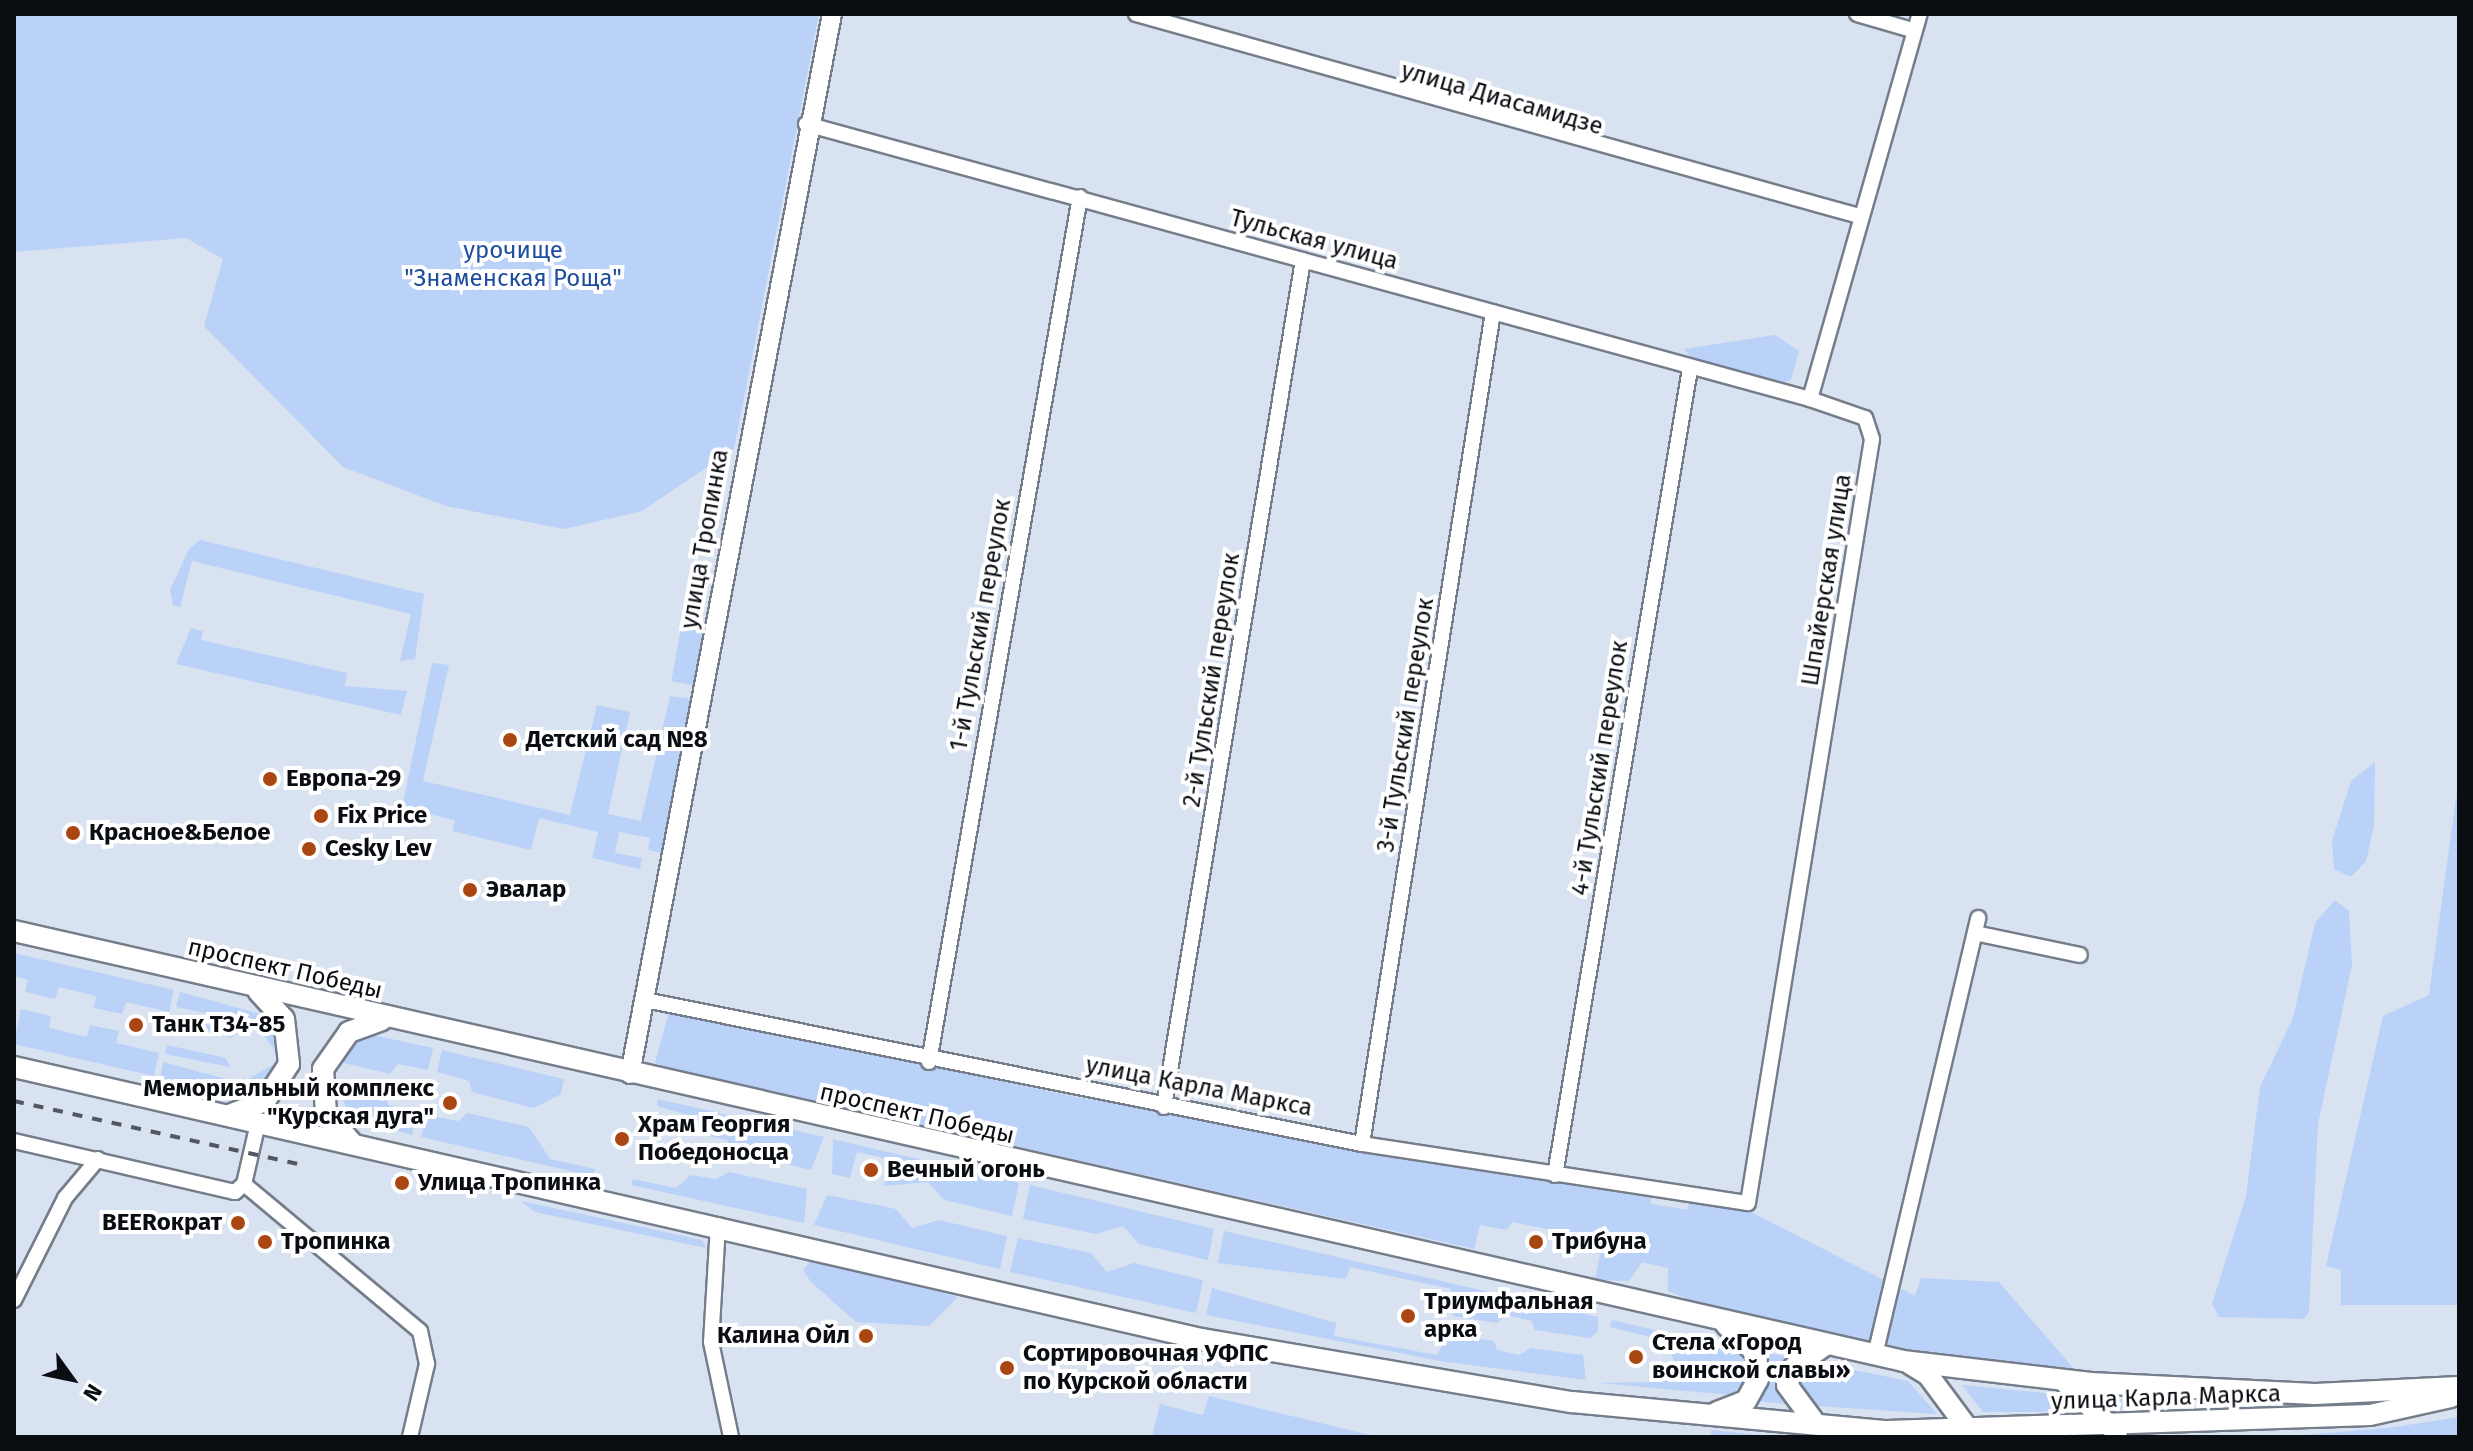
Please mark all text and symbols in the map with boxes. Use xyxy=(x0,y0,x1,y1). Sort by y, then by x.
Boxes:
street label: улица Диасамидзе xyxy=(1398,56,1606,142)
street label: Тульская улица xyxy=(1227,204,1401,276)
park label: урочище "Знаменская Роща" xyxy=(404,237,622,293)
street label: улица Тропинка xyxy=(675,447,735,631)
street label: Шпайерская улица xyxy=(1796,472,1858,688)
street label: 1-й Тульский переулок xyxy=(945,497,1017,753)
street label: 2-й Тульский переулок xyxy=(1178,551,1246,809)
street label: 3-й Тульский переулок xyxy=(1372,596,1440,854)
street label: 4-й Тульский переулок xyxy=(1566,638,1634,898)
place label: Детский сад №8 xyxy=(526,726,708,754)
marker: Детский сад №8 xyxy=(501,731,519,749)
place label: Европа-29 xyxy=(286,765,401,793)
marker: Европа-29 xyxy=(261,770,279,788)
place label: Fix Price xyxy=(337,802,427,830)
marker: Fix Price xyxy=(312,807,330,825)
place label: Красное&Белое xyxy=(89,819,271,847)
marker: Красное&Белое xyxy=(64,824,82,842)
place label: Cesky Lev xyxy=(325,835,432,863)
marker: Cesky Lev xyxy=(300,840,318,858)
place label: Эвалар xyxy=(486,876,566,904)
marker: Эвалар xyxy=(461,881,479,899)
street label: проспект Победы xyxy=(185,933,385,1005)
place label: Танк Т34-85 xyxy=(152,1011,285,1039)
marker: Танк Т34-85 xyxy=(127,1016,145,1034)
street label: улица Карла Маркса xyxy=(1083,1051,1315,1123)
place label: Мемориальный комплекс "Курская дуга" xyxy=(143,1075,434,1131)
street label: проспект Победы xyxy=(817,1078,1017,1150)
marker: Мемориальный комплекс "Курская дуга" xyxy=(441,1094,459,1112)
place label: Храм Георгия Победоносца xyxy=(638,1111,790,1167)
marker: Храм Георгия Победоносца xyxy=(613,1130,631,1148)
place label: Вечный огонь xyxy=(887,1156,1045,1184)
marker: Вечный огонь xyxy=(862,1161,880,1179)
place label: Улица Тропинка xyxy=(418,1169,601,1197)
marker: Улица Тропинка xyxy=(393,1174,411,1192)
place label: BEERократ xyxy=(102,1209,222,1237)
marker: BEERократ xyxy=(229,1214,247,1232)
place label: Тропинка xyxy=(281,1228,390,1256)
place label: Трибуна xyxy=(1552,1228,1647,1256)
marker: Тропинка xyxy=(256,1233,274,1251)
marker: Трибуна xyxy=(1527,1233,1545,1251)
place label: Триумфальная арка xyxy=(1424,1288,1594,1344)
marker: Триумфальная арка xyxy=(1399,1307,1417,1325)
place label: Калина Ойл xyxy=(717,1322,850,1350)
marker: Калина Ойл xyxy=(857,1327,875,1345)
place label: Стела «Город воинской славы» xyxy=(1652,1329,1851,1385)
north arrow xyxy=(32,1339,112,1419)
place label: Сортировочная УФПС по Курской области xyxy=(1023,1340,1268,1396)
marker: Стела «Город воинской славы» xyxy=(1627,1348,1645,1366)
marker: Сортировочная УФПС по Курской области xyxy=(998,1359,1016,1377)
text: N xyxy=(77,1379,108,1406)
street label: улица Карла Маркса xyxy=(2051,1380,2281,1416)

